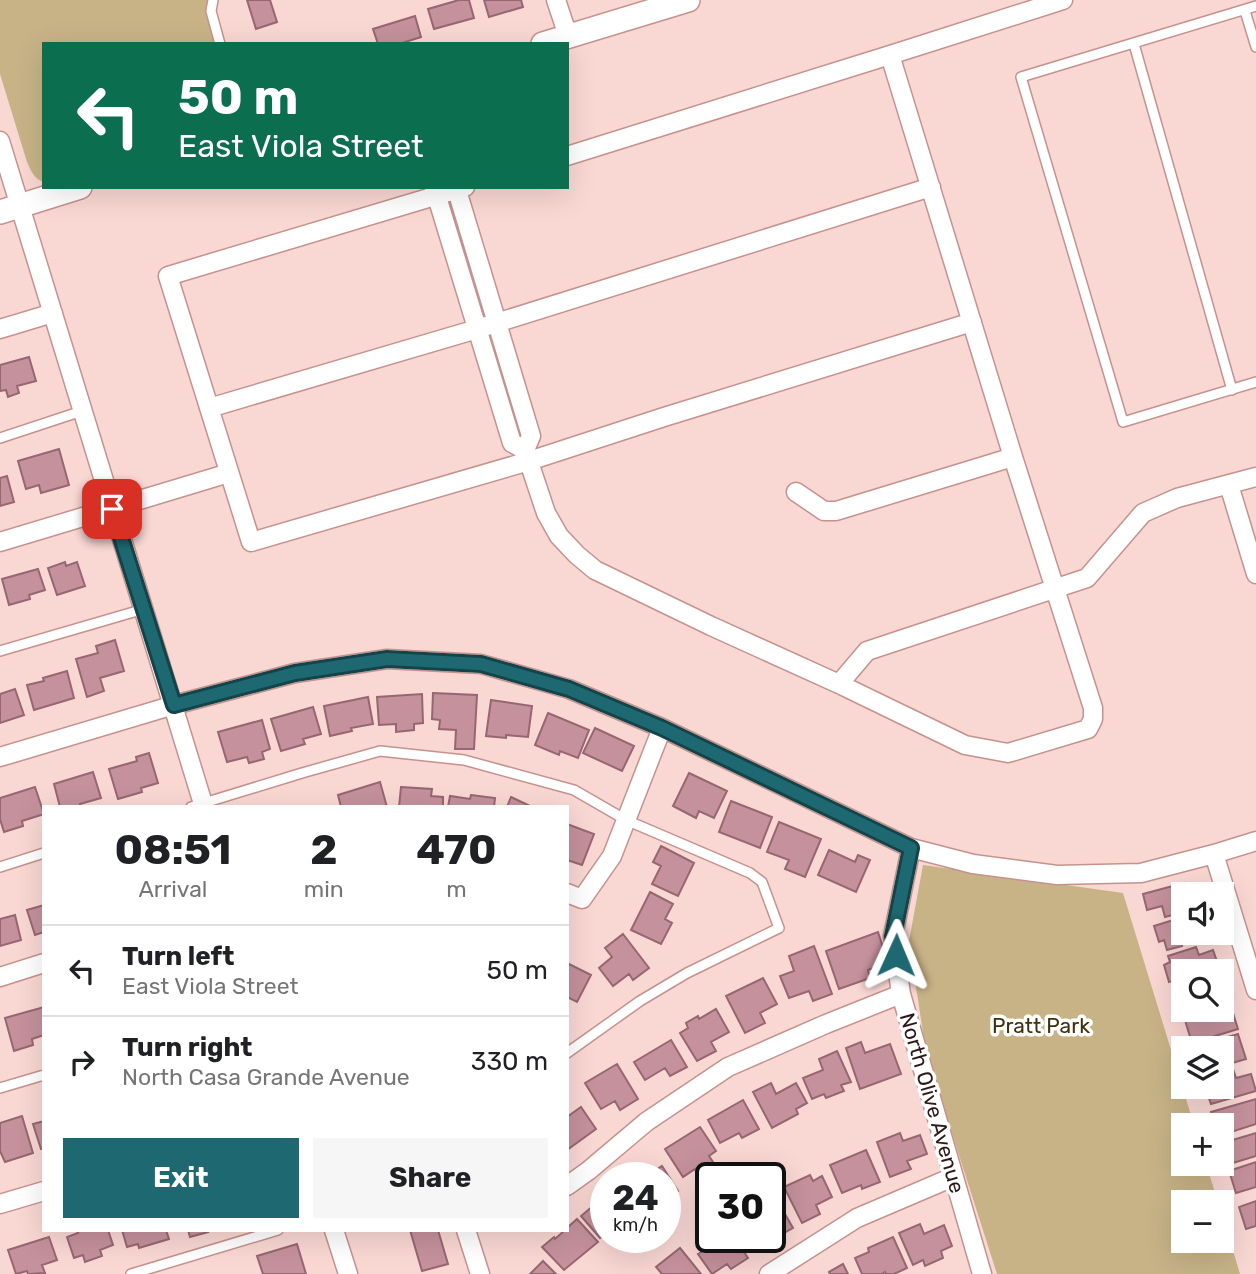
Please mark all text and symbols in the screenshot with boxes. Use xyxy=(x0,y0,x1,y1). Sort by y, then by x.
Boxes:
text: 50 m xyxy=(178,68,298,126)
icon: left xyxy=(63,70,154,161)
text: East Viola Street xyxy=(178,127,424,165)
pin xyxy=(82,479,142,539)
icon: arrive xyxy=(93,490,131,528)
text: 08:51 xyxy=(114,825,231,875)
text: 2 xyxy=(310,825,337,875)
text: 470 xyxy=(416,825,497,875)
text: Arrival xyxy=(138,875,207,903)
text: min xyxy=(304,875,344,903)
text: m xyxy=(446,875,467,903)
map controls xyxy=(1171,882,1234,1253)
button: sound xyxy=(1171,882,1234,945)
position arrow xyxy=(859,918,933,992)
text: Turn left xyxy=(122,941,234,972)
icon: left xyxy=(63,952,101,990)
text: 50 m xyxy=(487,955,548,986)
button: search xyxy=(1171,959,1234,1022)
text: East Viola Street xyxy=(122,972,299,1000)
street label: North Olive Avenue xyxy=(895,1010,970,1196)
park label: Pratt Park xyxy=(992,1013,1090,1038)
text: Turn right xyxy=(122,1032,252,1063)
button: layers xyxy=(1171,1036,1234,1099)
icon: right xyxy=(63,1043,101,1081)
text: 330 m xyxy=(471,1046,548,1077)
text: North Casa Grande Avenue xyxy=(122,1063,410,1091)
button: + xyxy=(1171,1113,1234,1176)
button: Exit xyxy=(63,1138,299,1218)
button: Share xyxy=(313,1138,548,1218)
speed limit sign: 30 xyxy=(695,1162,786,1253)
text: 24 xyxy=(612,1177,659,1219)
button: − xyxy=(1171,1190,1234,1253)
text: km/h xyxy=(613,1214,658,1236)

